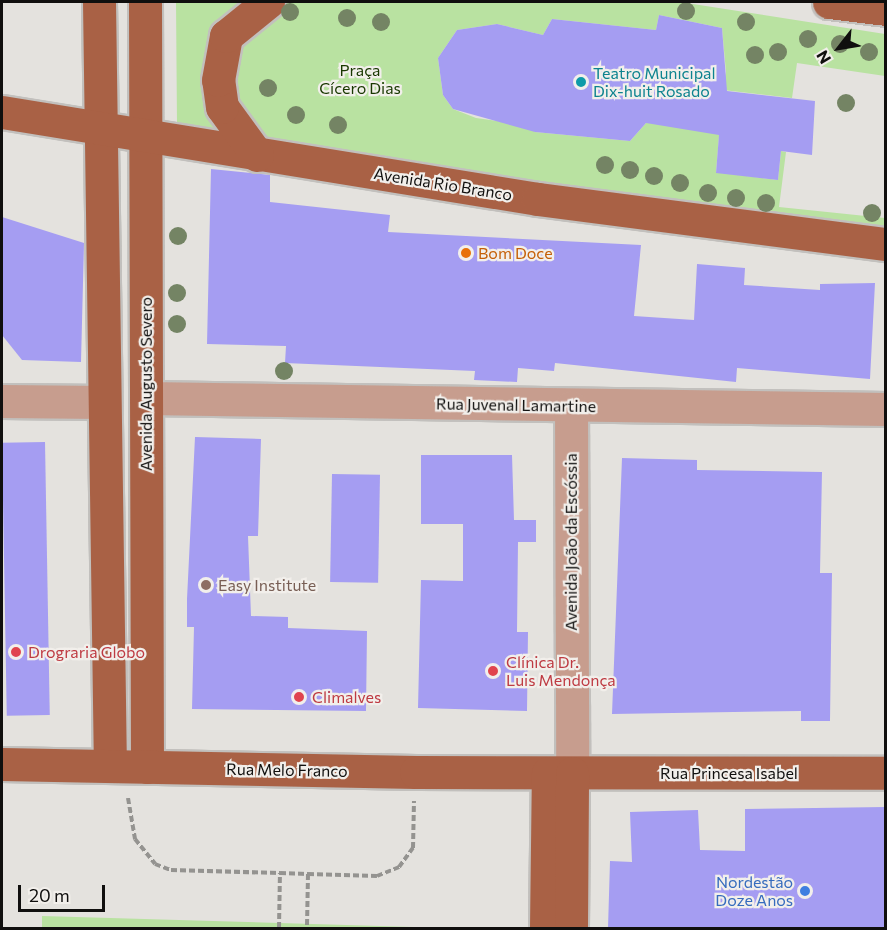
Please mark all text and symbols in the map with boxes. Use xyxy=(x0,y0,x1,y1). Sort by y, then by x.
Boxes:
north arrow xyxy=(809,18,869,78)
text: N xyxy=(812,47,834,68)
park label: Praça Cícero Dias xyxy=(319,60,401,98)
place label: Teatro Municipal Dix-huit Rosado xyxy=(593,63,716,101)
marker: Teatro Municipal Dix-huit Rosado xyxy=(574,75,588,89)
street label: Avenida Rio Branco xyxy=(372,164,514,204)
place label: Bom Doce xyxy=(478,243,553,263)
marker: Bom Doce xyxy=(459,246,473,260)
street label: Avenida Augusto Severo xyxy=(136,297,156,471)
street label: Rua Juvenal Lamartine xyxy=(436,394,596,416)
street label: Avenida João da Escóssia xyxy=(561,453,581,631)
place label: Easy Institute xyxy=(218,575,316,595)
marker: Easy Institute xyxy=(199,578,213,592)
place label: Drograria Globo xyxy=(28,642,145,662)
marker: Drograria Globo xyxy=(9,645,23,659)
place label: Clínica Dr. Luis Mendonça xyxy=(506,652,616,690)
marker: Clínica Dr. Luis Mendonça xyxy=(484,662,502,680)
place label: Climalves xyxy=(312,687,381,707)
marker: Climalves xyxy=(290,688,308,706)
street label: Rua Melo Franco xyxy=(226,759,348,781)
street label: Rua Princesa Isabel xyxy=(660,763,798,783)
place label: Nordestão Doze Anos xyxy=(715,872,793,910)
scale bar xyxy=(21,873,108,911)
text: 20 m xyxy=(29,884,70,906)
marker: Nordestão Doze Anos xyxy=(798,884,812,898)

